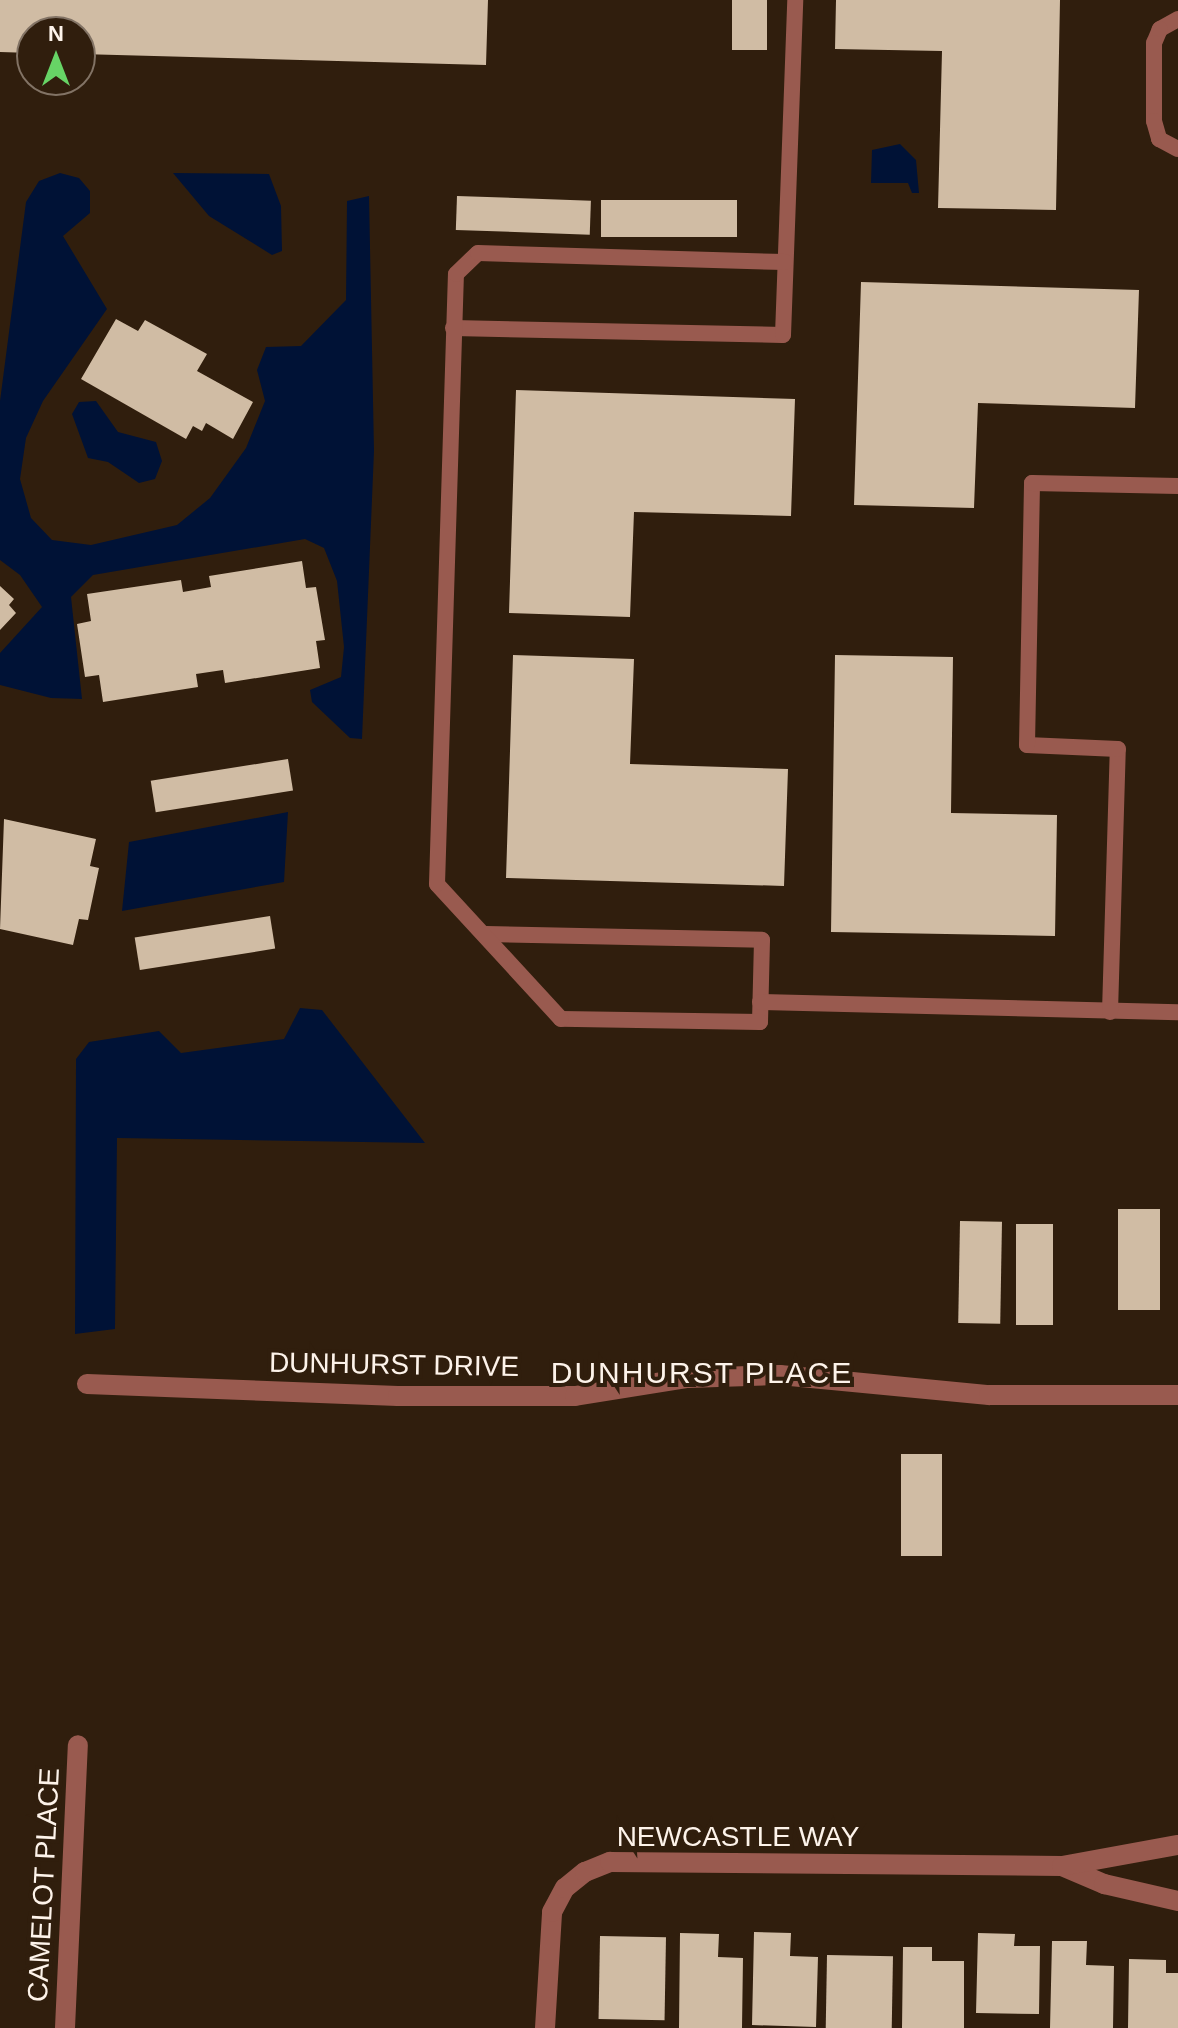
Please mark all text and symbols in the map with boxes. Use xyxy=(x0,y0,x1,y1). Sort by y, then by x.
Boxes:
north arrow xyxy=(16,16,96,96)
text: N xyxy=(48,21,64,46)
street label: DUNHURST DRIVE xyxy=(268,1346,520,1384)
district label: DUNHURST PLACE xyxy=(550,1355,854,1391)
street label: CAMELOT PLACE xyxy=(21,1767,67,2003)
street label: NEWCASTLE WAY xyxy=(617,1820,859,1854)

